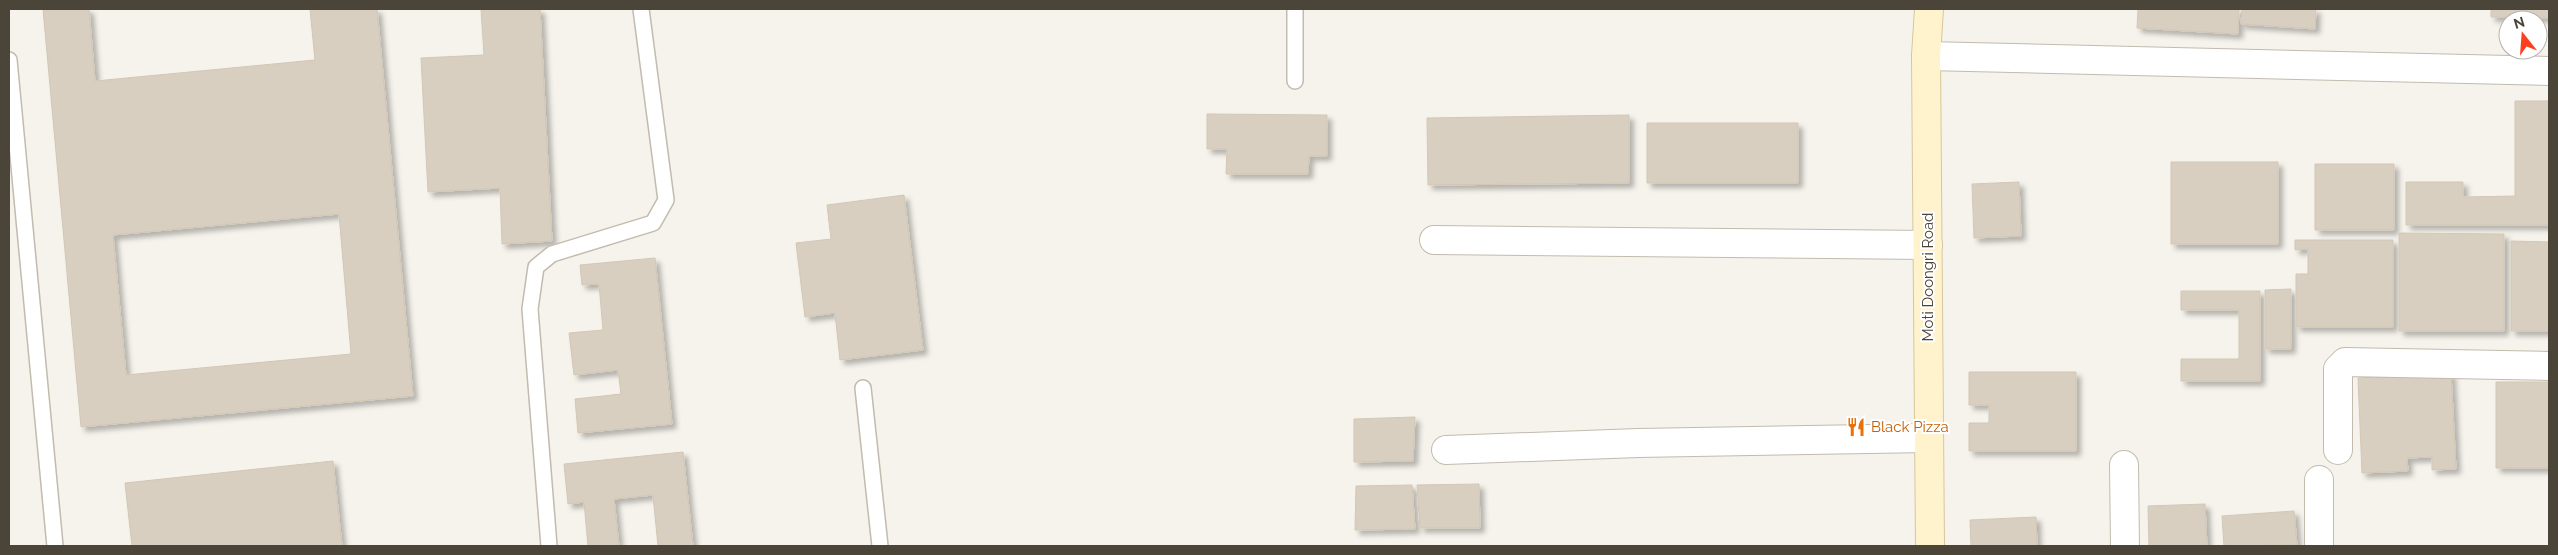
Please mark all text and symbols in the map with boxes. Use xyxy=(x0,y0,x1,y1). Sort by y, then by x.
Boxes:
north arrow xyxy=(2498,10,2548,60)
text: N xyxy=(2512,13,2527,32)
street label: Moti Doongri Road xyxy=(1919,213,1937,341)
restaurant icon: Black Pizza xyxy=(1845,416,1867,438)
place label: Black Pizza xyxy=(1871,418,1949,436)

